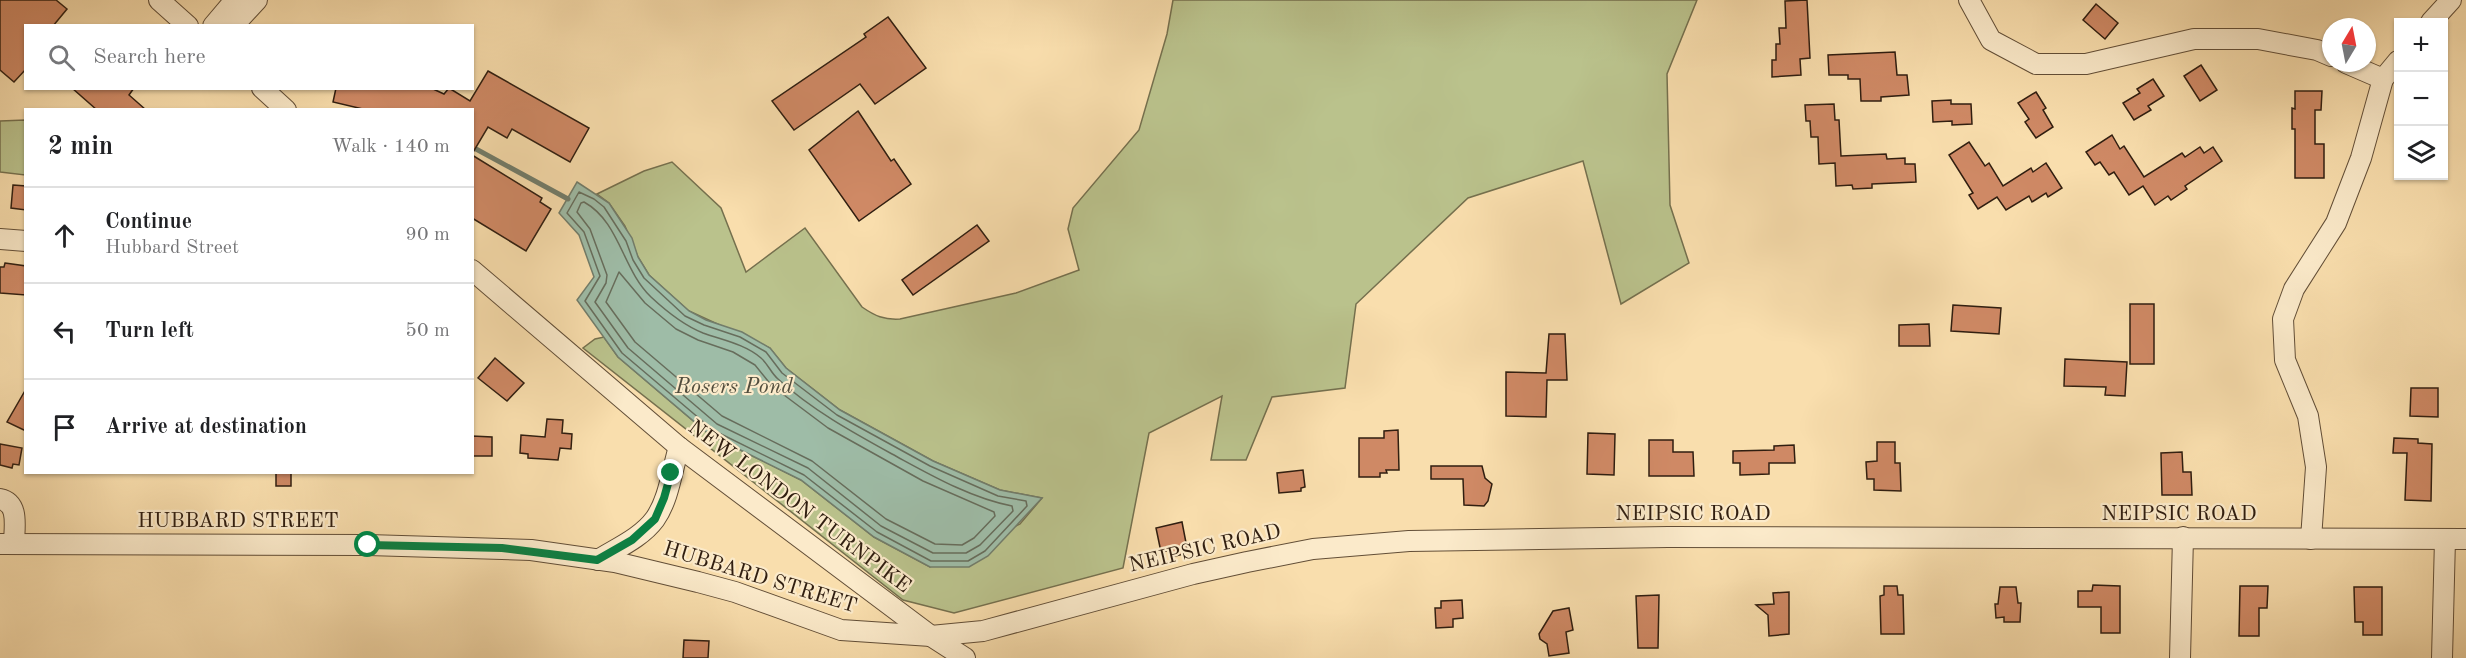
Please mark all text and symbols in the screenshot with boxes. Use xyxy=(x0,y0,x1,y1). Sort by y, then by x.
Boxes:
north arrow xyxy=(2322,18,2376,72)
map controls xyxy=(2394,18,2448,180)
button: + xyxy=(2394,18,2448,72)
search box xyxy=(24,24,474,90)
icon: search xyxy=(45,41,78,74)
text: Search here xyxy=(93,46,206,68)
button: − xyxy=(2394,72,2448,126)
button: layers xyxy=(2394,126,2448,180)
text: 2 min xyxy=(48,134,113,160)
text: Walk · 140 m xyxy=(331,137,450,157)
text: Continue xyxy=(105,211,192,233)
icon: ahead xyxy=(48,219,81,252)
text: 90 m xyxy=(405,225,450,245)
text: Hubbard Street xyxy=(105,238,239,258)
icon: left xyxy=(48,315,81,348)
text: Turn left xyxy=(105,320,194,342)
text: 50 m xyxy=(405,321,450,341)
water label: Rosers Pond xyxy=(674,376,793,398)
icon: arrive xyxy=(48,411,81,444)
text: Arrive at destination xyxy=(105,416,307,438)
street label: NEW LONDON TURNPIKE xyxy=(684,417,914,597)
route end xyxy=(657,459,683,485)
street label: NEIPSIC ROAD xyxy=(1615,504,1771,525)
street label: NEIPSIC ROAD xyxy=(2101,504,2257,525)
street label: HUBBARD STREET xyxy=(137,511,339,532)
street label: NEIPSIC ROAD xyxy=(1127,521,1283,577)
route start xyxy=(354,531,380,557)
street label: HUBBARD STREET xyxy=(661,539,859,617)

